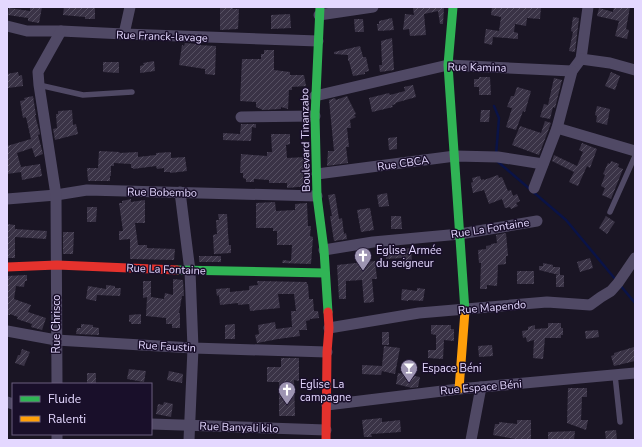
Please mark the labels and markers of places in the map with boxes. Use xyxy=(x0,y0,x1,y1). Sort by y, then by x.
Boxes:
place label: Eglise Armée du seigneur xyxy=(376,243,442,271)
church icon: Eglise Armée du seigneur xyxy=(353,246,373,271)
bar icon: Espace Béni xyxy=(399,358,419,383)
place label: Espace Béni xyxy=(422,361,482,376)
place label: Eglise La campagne xyxy=(300,377,351,405)
church icon: Eglise La campagne xyxy=(277,380,297,405)

